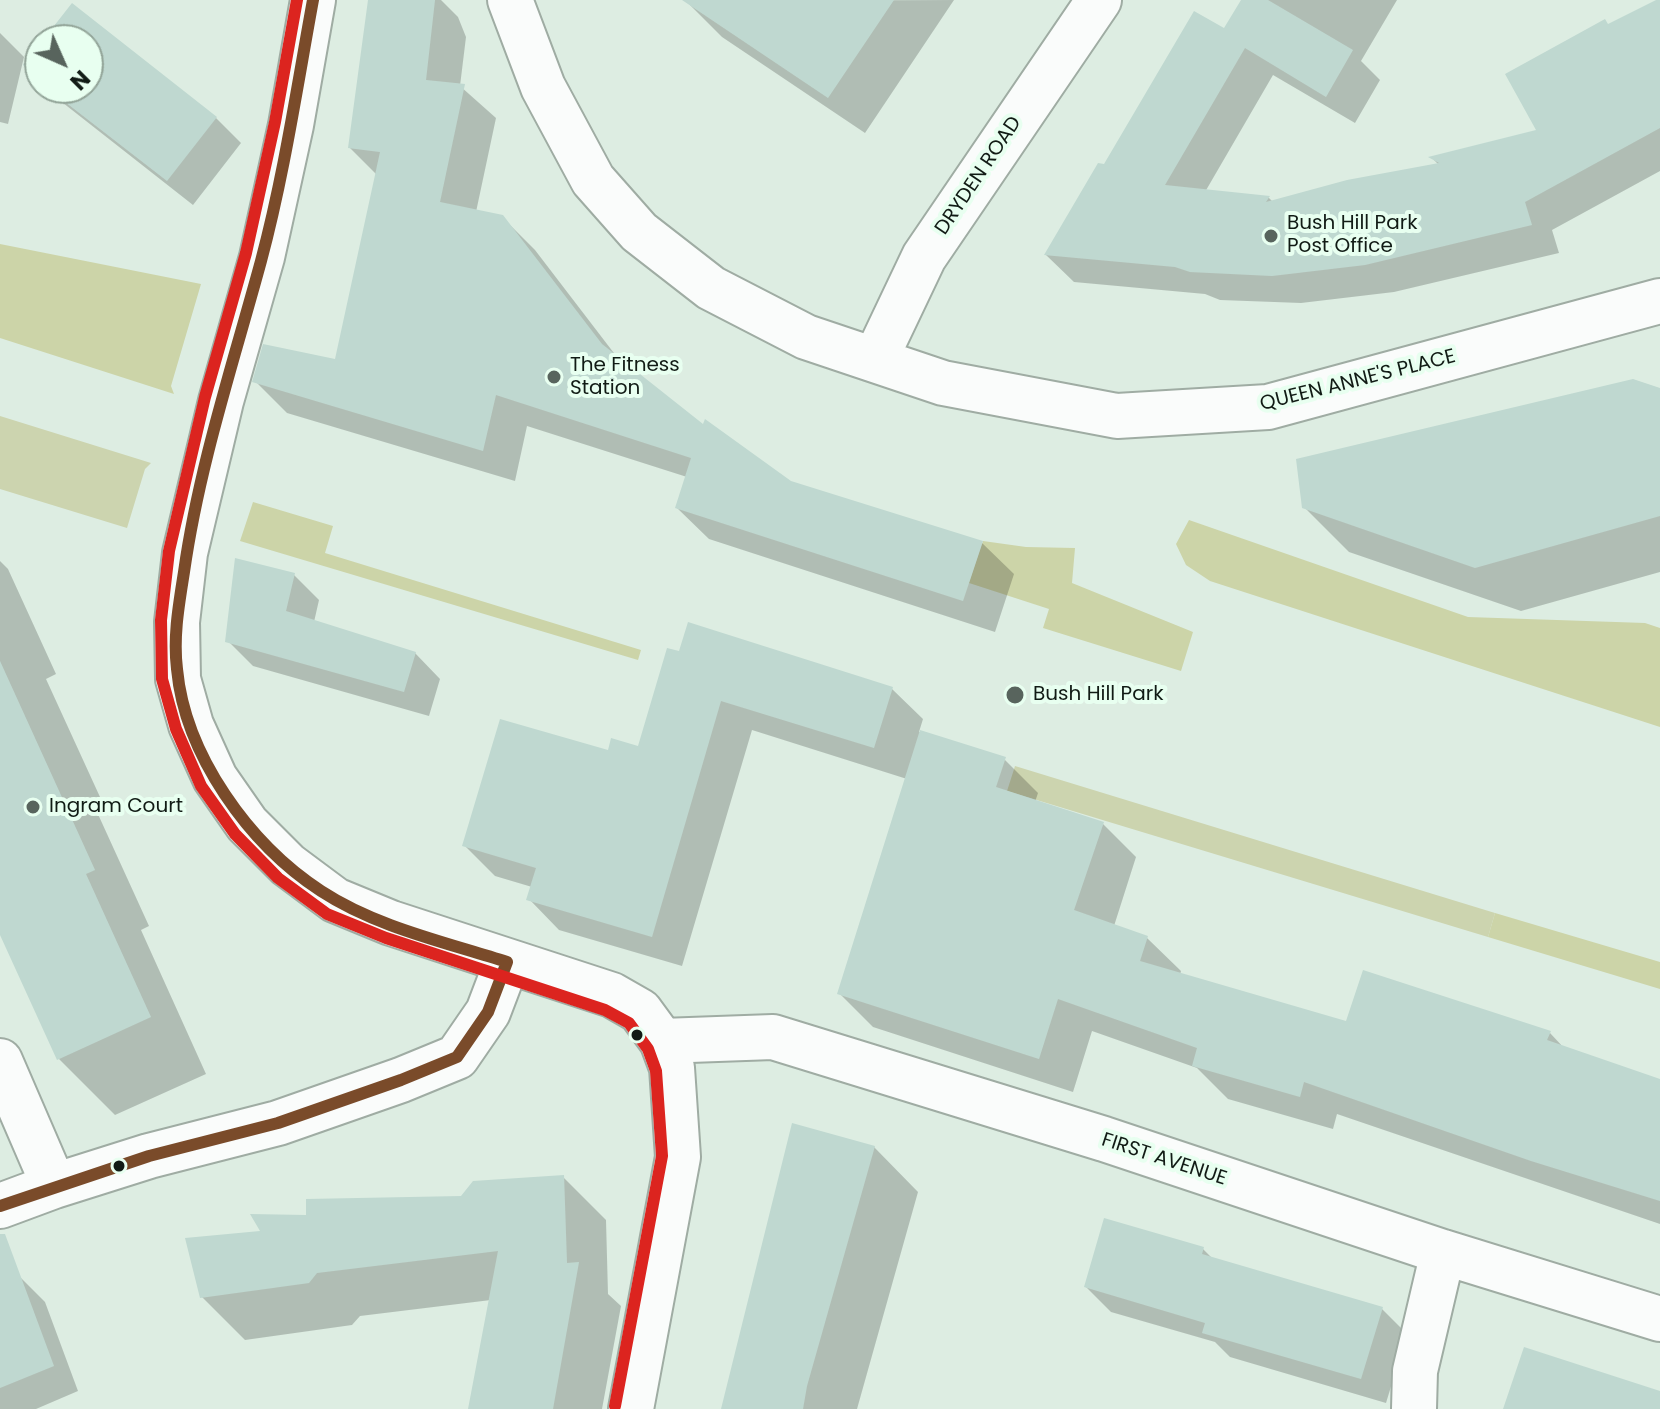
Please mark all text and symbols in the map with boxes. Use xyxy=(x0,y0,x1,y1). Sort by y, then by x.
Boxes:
north arrow xyxy=(24,24,104,104)
text: N xyxy=(63,63,97,97)
street label: DRYDEN ROAD xyxy=(931,112,1027,240)
place label: Bush Hill Park Post Office xyxy=(1287,212,1417,259)
marker: Bush Hill Park Post Office xyxy=(1262,227,1280,245)
street label: QUEEN ANNE'S PLACE xyxy=(1258,345,1458,417)
place label: The Fitness Station xyxy=(570,354,680,401)
marker: The Fitness Station xyxy=(545,368,563,386)
place label: Bush Hill Park xyxy=(1033,683,1163,707)
marker: Bush Hill Park xyxy=(1004,684,1026,706)
place label: Ingram Court xyxy=(49,795,183,819)
marker: Ingram Court xyxy=(24,798,42,816)
unlabelled marker xyxy=(629,1027,645,1043)
street label: FIRST AVENUE xyxy=(1098,1128,1230,1192)
unlabelled marker xyxy=(111,1158,127,1174)

